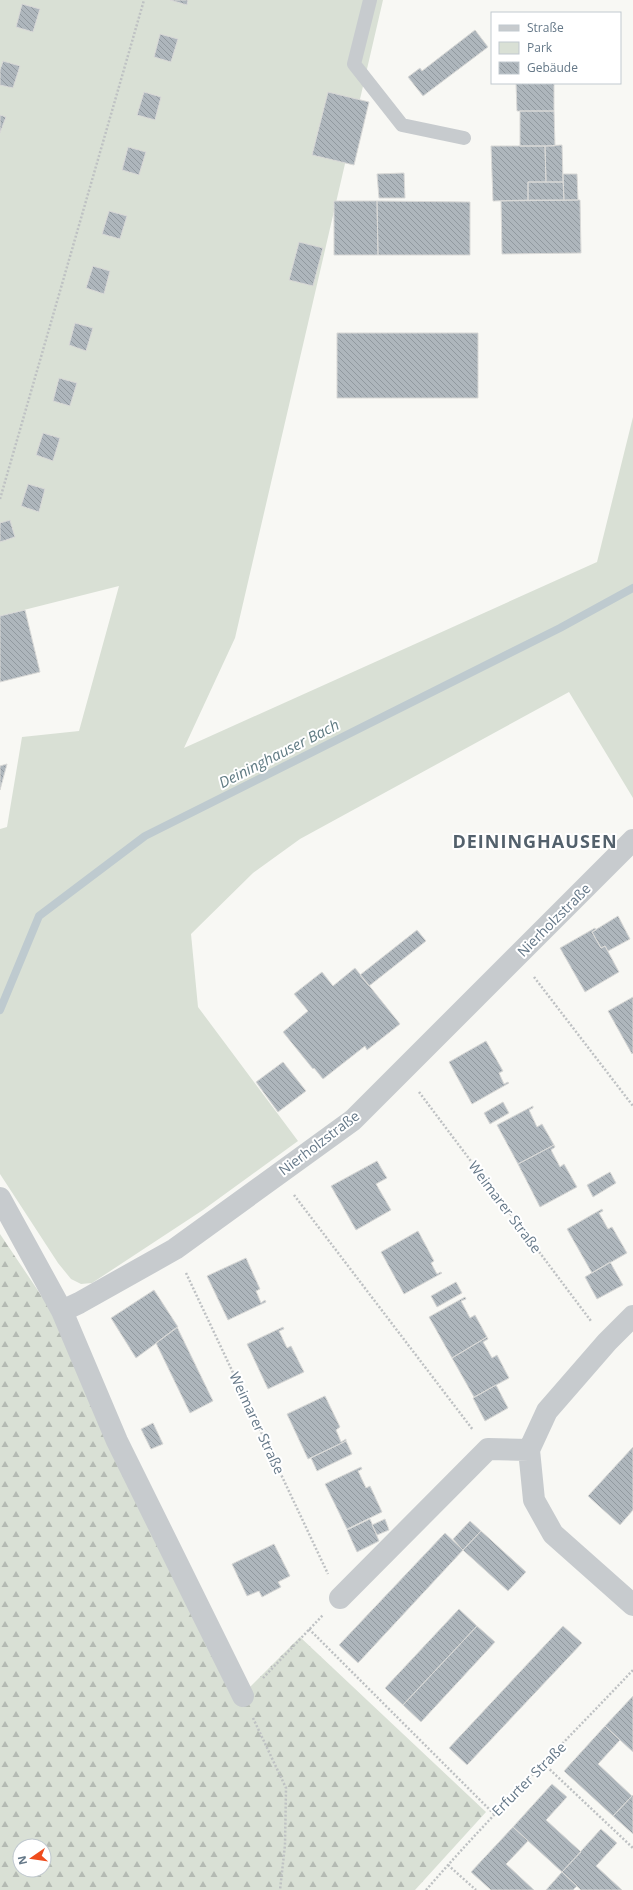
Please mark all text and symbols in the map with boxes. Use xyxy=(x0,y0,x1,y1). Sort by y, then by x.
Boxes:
legend xyxy=(491,12,621,84)
text: Straße xyxy=(527,19,564,36)
text: Park xyxy=(527,39,553,56)
text: Gebäude xyxy=(527,59,578,76)
water label: Deininghauser Bach xyxy=(215,714,342,792)
district label: DEININGHAUSEN xyxy=(452,829,618,853)
street label: Nierholzstraße xyxy=(513,879,595,960)
street label: Nierholzstraße xyxy=(274,1106,363,1179)
street label: Weimarer Straße xyxy=(464,1157,546,1257)
street label: Weimarer Straße xyxy=(225,1369,290,1477)
street label: Erfurter Straße xyxy=(487,1737,570,1820)
north arrow xyxy=(12,1838,52,1878)
text: N xyxy=(13,1854,30,1866)

